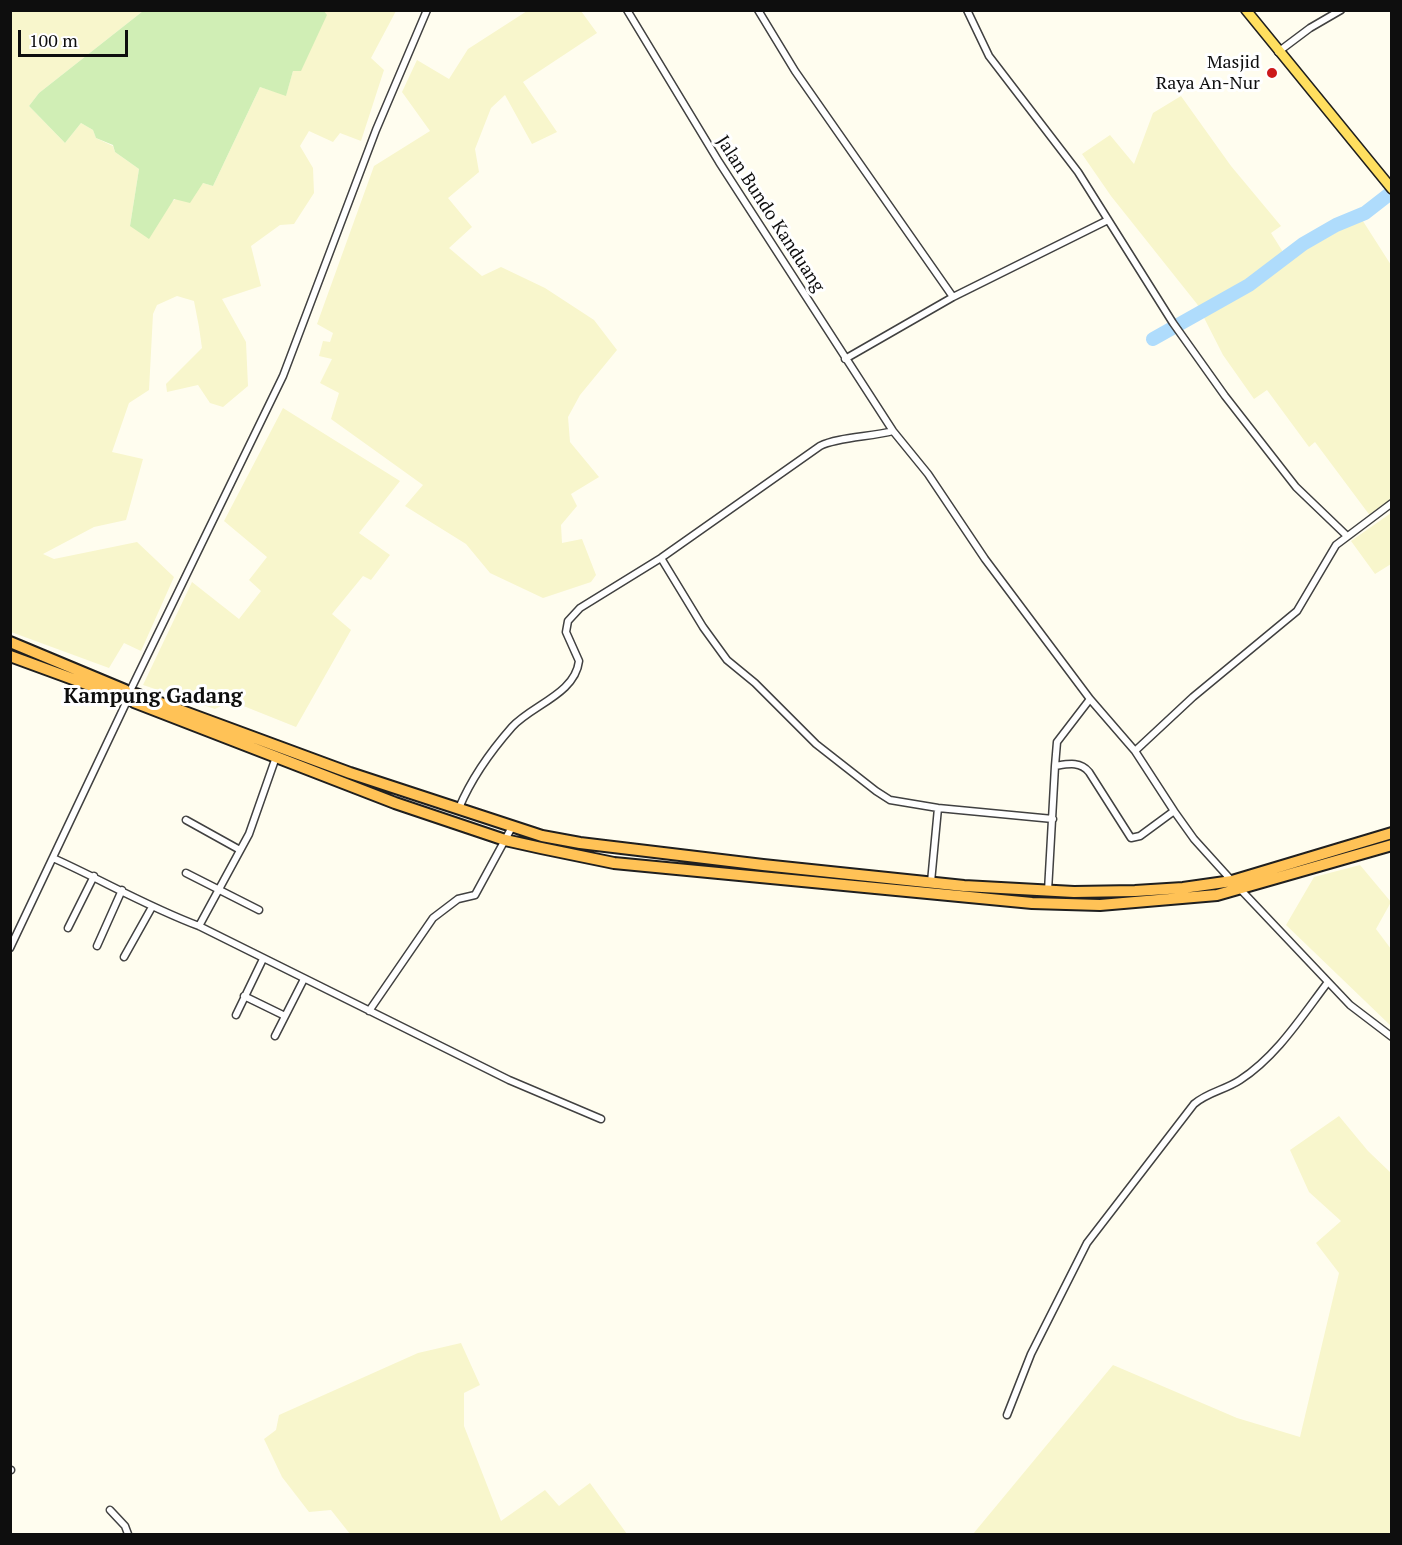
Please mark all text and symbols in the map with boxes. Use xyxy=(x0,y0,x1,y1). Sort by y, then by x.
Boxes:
scale bar xyxy=(21,18,130,56)
text: 100 m xyxy=(29,28,78,52)
place label: Masjid Raya An-Nur xyxy=(1156,52,1260,94)
marker: Masjid Raya An-Nur xyxy=(1265,66,1279,80)
street label: Jalan Bundo Kanduang xyxy=(711,132,829,296)
district label: Kampung Gadang xyxy=(63,684,243,710)

